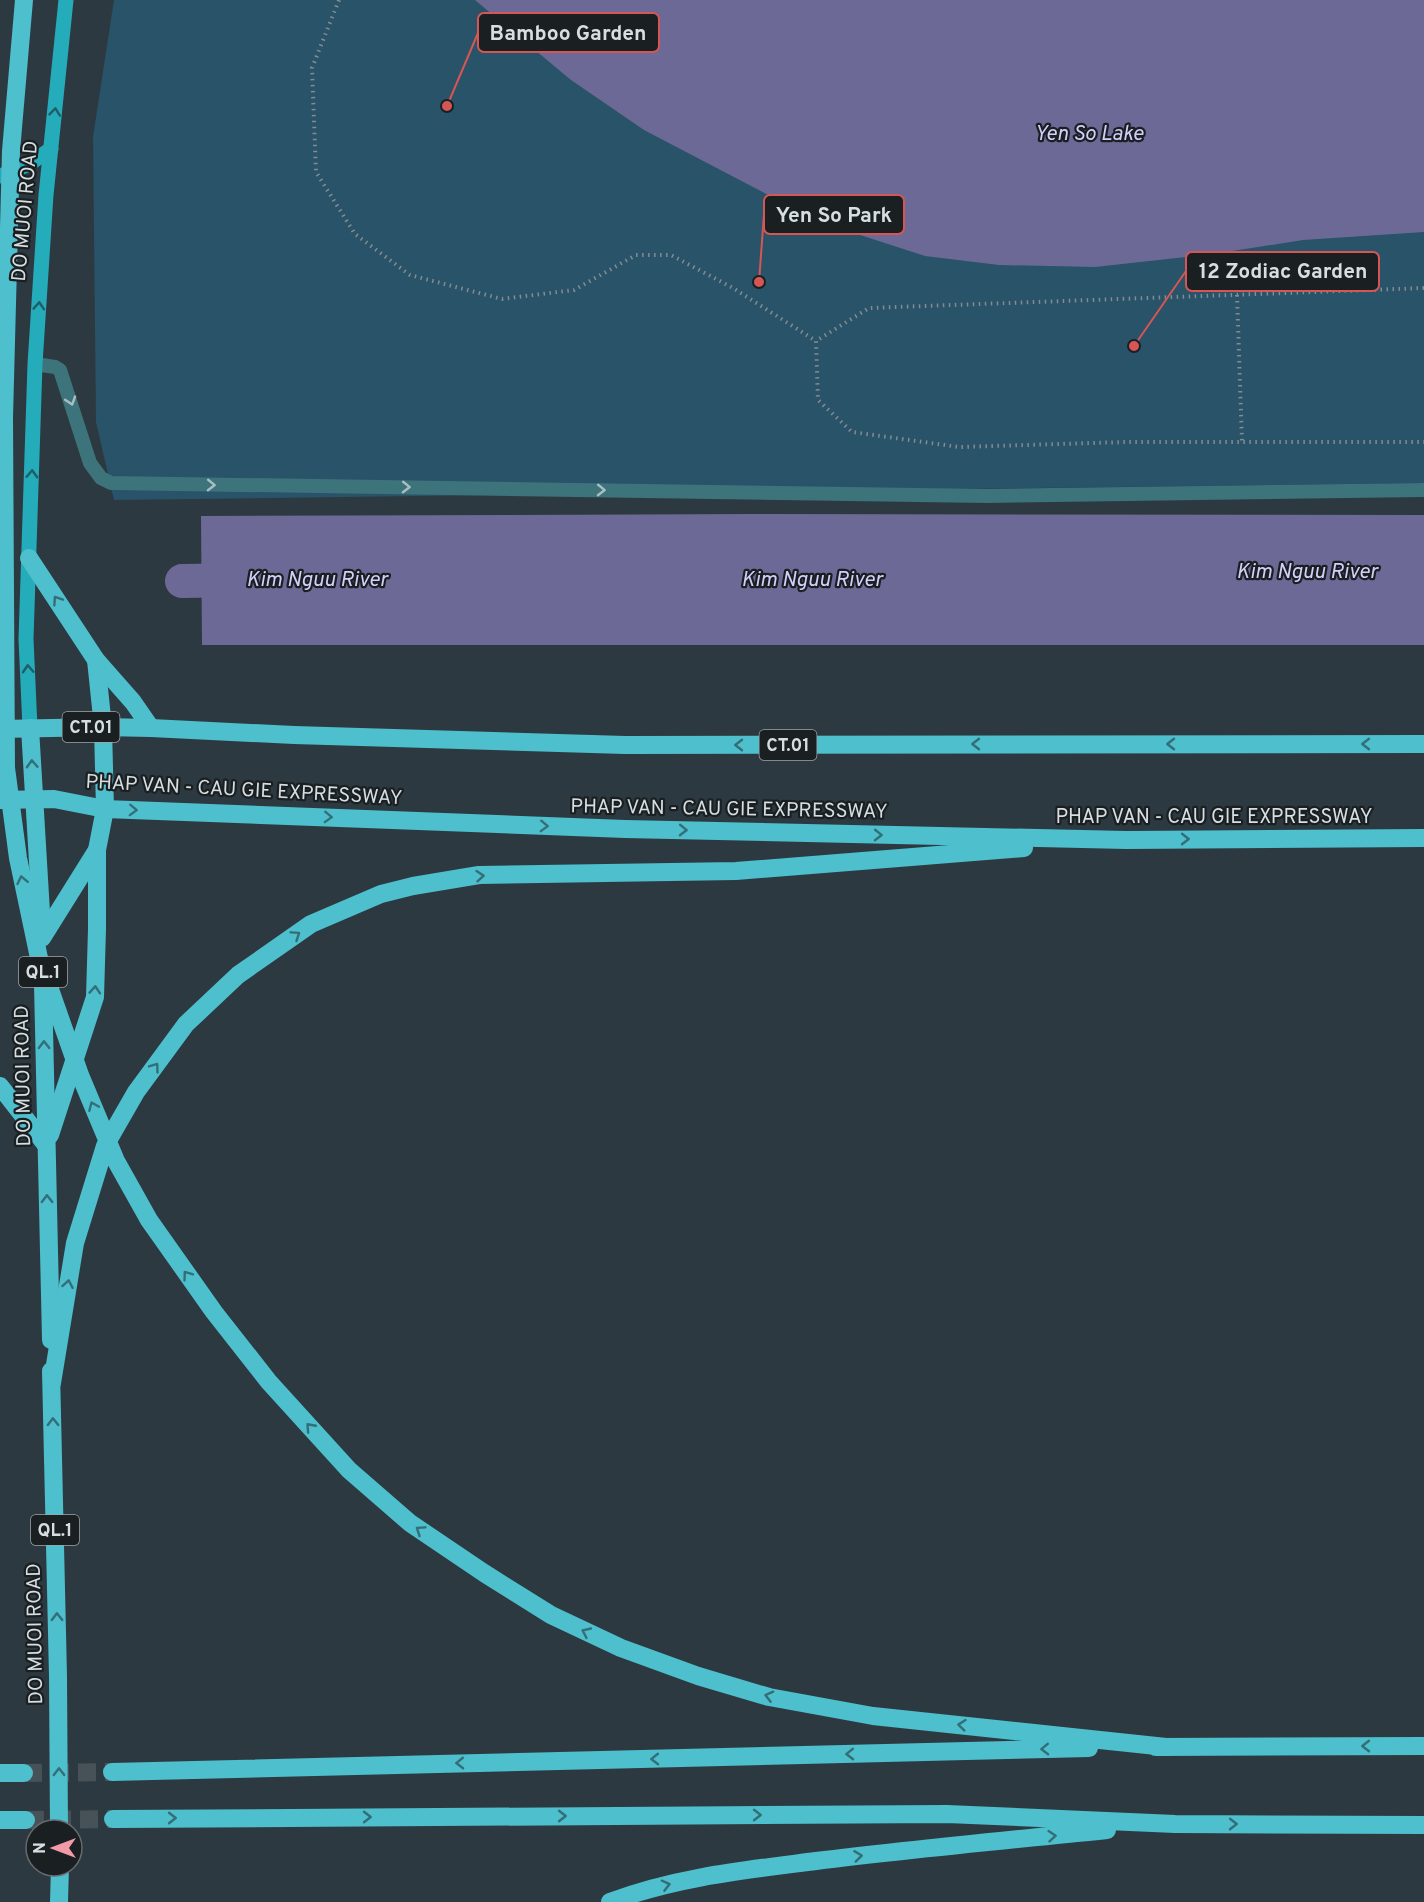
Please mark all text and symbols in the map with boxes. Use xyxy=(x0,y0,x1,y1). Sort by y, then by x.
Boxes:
callout: Bamboo Garden xyxy=(478,13,659,52)
text: Bamboo Garden xyxy=(490,21,646,48)
one-way arrow xyxy=(48,107,61,116)
water label: Yen So Lake xyxy=(1035,121,1145,148)
street label: DO MUOI ROAD xyxy=(7,140,45,283)
callout: Yen So Park xyxy=(764,195,904,234)
text: Yen So Park xyxy=(776,203,893,230)
callout: 12 Zodiac Garden xyxy=(1186,252,1379,291)
text: 12 Zodiac Garden xyxy=(1199,259,1367,286)
one-way arrow xyxy=(32,302,45,311)
one-way arrow xyxy=(63,395,76,406)
one-way arrow xyxy=(25,470,38,479)
one-way arrow xyxy=(206,479,215,491)
one-way arrow xyxy=(401,481,410,493)
one-way arrow xyxy=(596,484,605,496)
water label: Kim Nguu River xyxy=(1236,559,1380,586)
water label: Kim Nguu River xyxy=(246,567,390,594)
water label: Kim Nguu River xyxy=(741,567,885,594)
one-way arrow xyxy=(52,596,64,606)
one-way arrow xyxy=(21,665,34,674)
road number: CT.01 xyxy=(62,712,119,742)
road number: CT.01 xyxy=(760,730,816,760)
one-way arrow xyxy=(971,738,980,750)
one-way arrow xyxy=(1166,738,1175,750)
one-way arrow xyxy=(1361,738,1370,750)
one-way arrow xyxy=(734,739,743,751)
one-way arrow xyxy=(26,759,39,768)
street label: PHAP VAN - CAU GIE EXPRESSWAY xyxy=(85,770,403,812)
street label: PHAP VAN - CAU GIE EXPRESSWAY xyxy=(570,794,888,826)
one-way arrow xyxy=(129,803,138,816)
street label: PHAP VAN - CAU GIE EXPRESSWAY xyxy=(1055,805,1373,831)
one-way arrow xyxy=(324,811,333,824)
one-way arrow xyxy=(539,819,548,832)
one-way arrow xyxy=(679,824,688,837)
one-way arrow xyxy=(874,828,883,841)
one-way arrow xyxy=(1180,833,1189,846)
one-way arrow xyxy=(475,870,484,883)
one-way arrow xyxy=(17,875,30,885)
one-way arrow xyxy=(289,931,300,942)
road number: QL.1 xyxy=(19,957,67,987)
one-way arrow xyxy=(88,985,101,994)
street label: DO MUOI ROAD xyxy=(10,1005,38,1147)
one-way arrow xyxy=(38,1040,51,1049)
one-way arrow xyxy=(148,1063,159,1074)
one-way arrow xyxy=(88,1101,100,1112)
one-way arrow xyxy=(41,1194,54,1203)
one-way arrow xyxy=(183,1271,194,1282)
one-way arrow xyxy=(62,1280,74,1289)
one-way arrow xyxy=(46,1418,59,1427)
one-way arrow xyxy=(306,1423,317,1434)
road number: QL.1 xyxy=(31,1515,79,1545)
one-way arrow xyxy=(415,1526,426,1537)
street label: DO MUOI ROAD xyxy=(22,1563,50,1705)
one-way arrow xyxy=(51,1613,63,1622)
one-way arrow xyxy=(581,1627,592,1639)
one-way arrow xyxy=(765,1691,775,1704)
one-way arrow xyxy=(957,1720,967,1732)
one-way arrow xyxy=(1361,1740,1370,1752)
one-way arrow xyxy=(1040,1743,1049,1756)
one-way arrow xyxy=(845,1748,854,1760)
one-way arrow xyxy=(651,1752,660,1765)
one-way arrow xyxy=(456,1757,465,1770)
one-way arrow xyxy=(53,1767,65,1776)
one-way arrow xyxy=(752,1809,761,1821)
one-way arrow xyxy=(557,1810,566,1822)
one-way arrow xyxy=(362,1811,371,1823)
one-way arrow xyxy=(167,1812,176,1824)
north arrow xyxy=(24,1818,84,1878)
one-way arrow xyxy=(1229,1818,1238,1830)
one-way arrow xyxy=(1048,1830,1057,1843)
text: N xyxy=(31,1842,51,1854)
one-way arrow xyxy=(854,1850,863,1863)
one-way arrow xyxy=(660,1879,670,1892)

